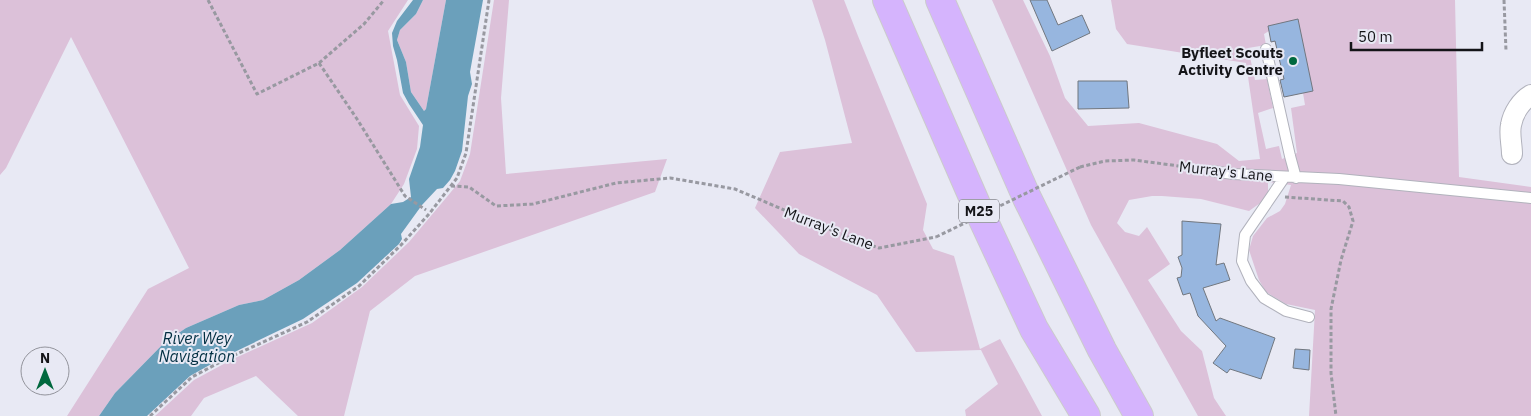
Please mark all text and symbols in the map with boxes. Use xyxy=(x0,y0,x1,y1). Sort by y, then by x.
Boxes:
scale bar xyxy=(1351,20,1482,52)
text: 50 m xyxy=(1358,27,1393,46)
place label: Byfleet Scouts Activity Centre xyxy=(1178,43,1283,79)
marker: Byfleet Scouts Activity Centre xyxy=(1287,55,1299,67)
street label: Murray's Lane xyxy=(1178,157,1274,185)
road number: M25 xyxy=(959,200,999,222)
street label: Murray's Lane xyxy=(782,202,876,254)
water label: River Wey Navigation xyxy=(159,328,235,366)
north arrow xyxy=(20,346,70,396)
text: N xyxy=(40,349,50,367)

